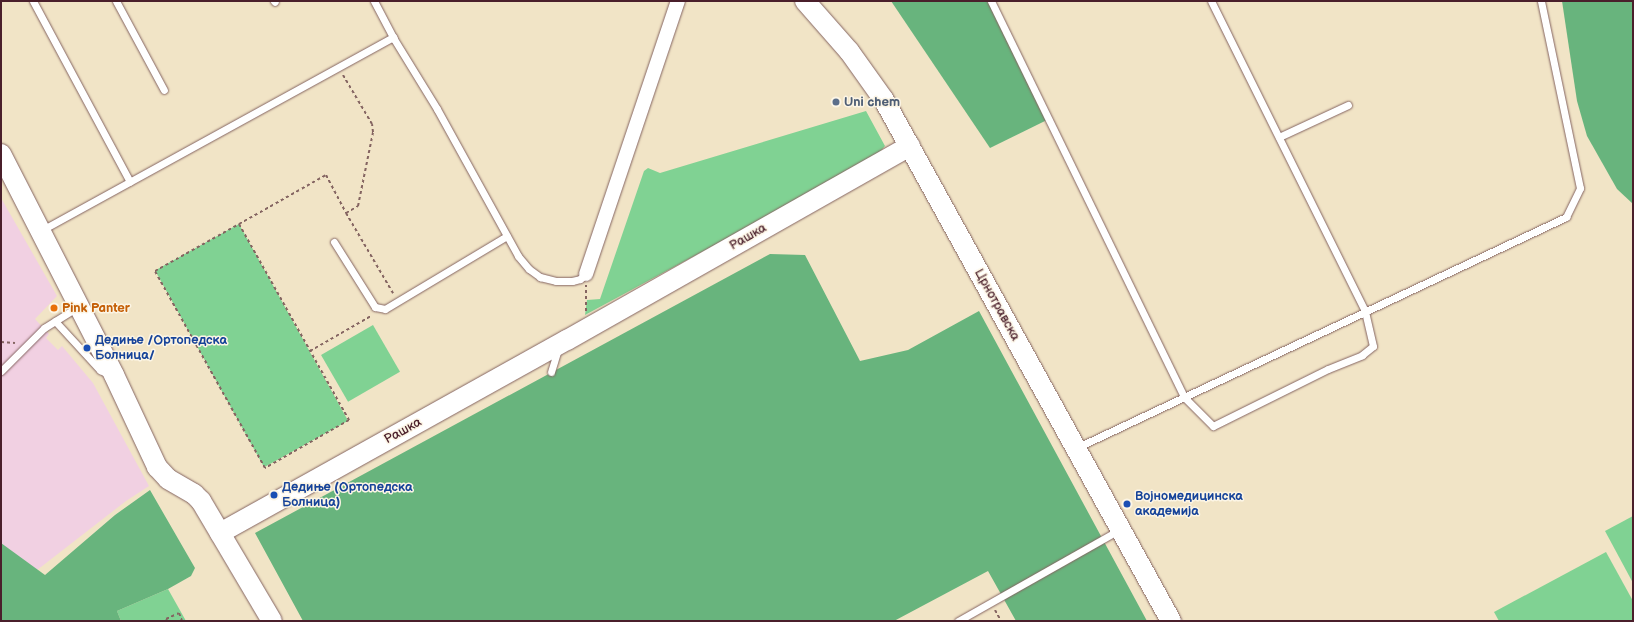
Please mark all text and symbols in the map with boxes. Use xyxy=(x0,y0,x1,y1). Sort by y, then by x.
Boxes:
place label: Uni chem xyxy=(844,94,900,110)
marker: Uni chem xyxy=(831,97,841,107)
street label: Рашка xyxy=(727,220,769,254)
street label: Црнотравска xyxy=(971,266,1023,344)
place label: Pink Panter xyxy=(62,300,130,316)
marker: Pink Panter xyxy=(49,303,59,313)
place label: Дедиње /Ортопедска Болница/ xyxy=(95,333,227,364)
marker: Дедиње /Ортопедска Болница/ xyxy=(82,343,92,353)
street label: Рашка xyxy=(382,414,424,448)
place label: Дедиње (Ортопедска Болница) xyxy=(282,480,413,511)
place label: Војномедицинска академија xyxy=(1135,489,1243,520)
marker: Дедиње (Ортопедска Болница) xyxy=(269,490,279,500)
marker: Војномедицинска академија xyxy=(1122,499,1132,509)

